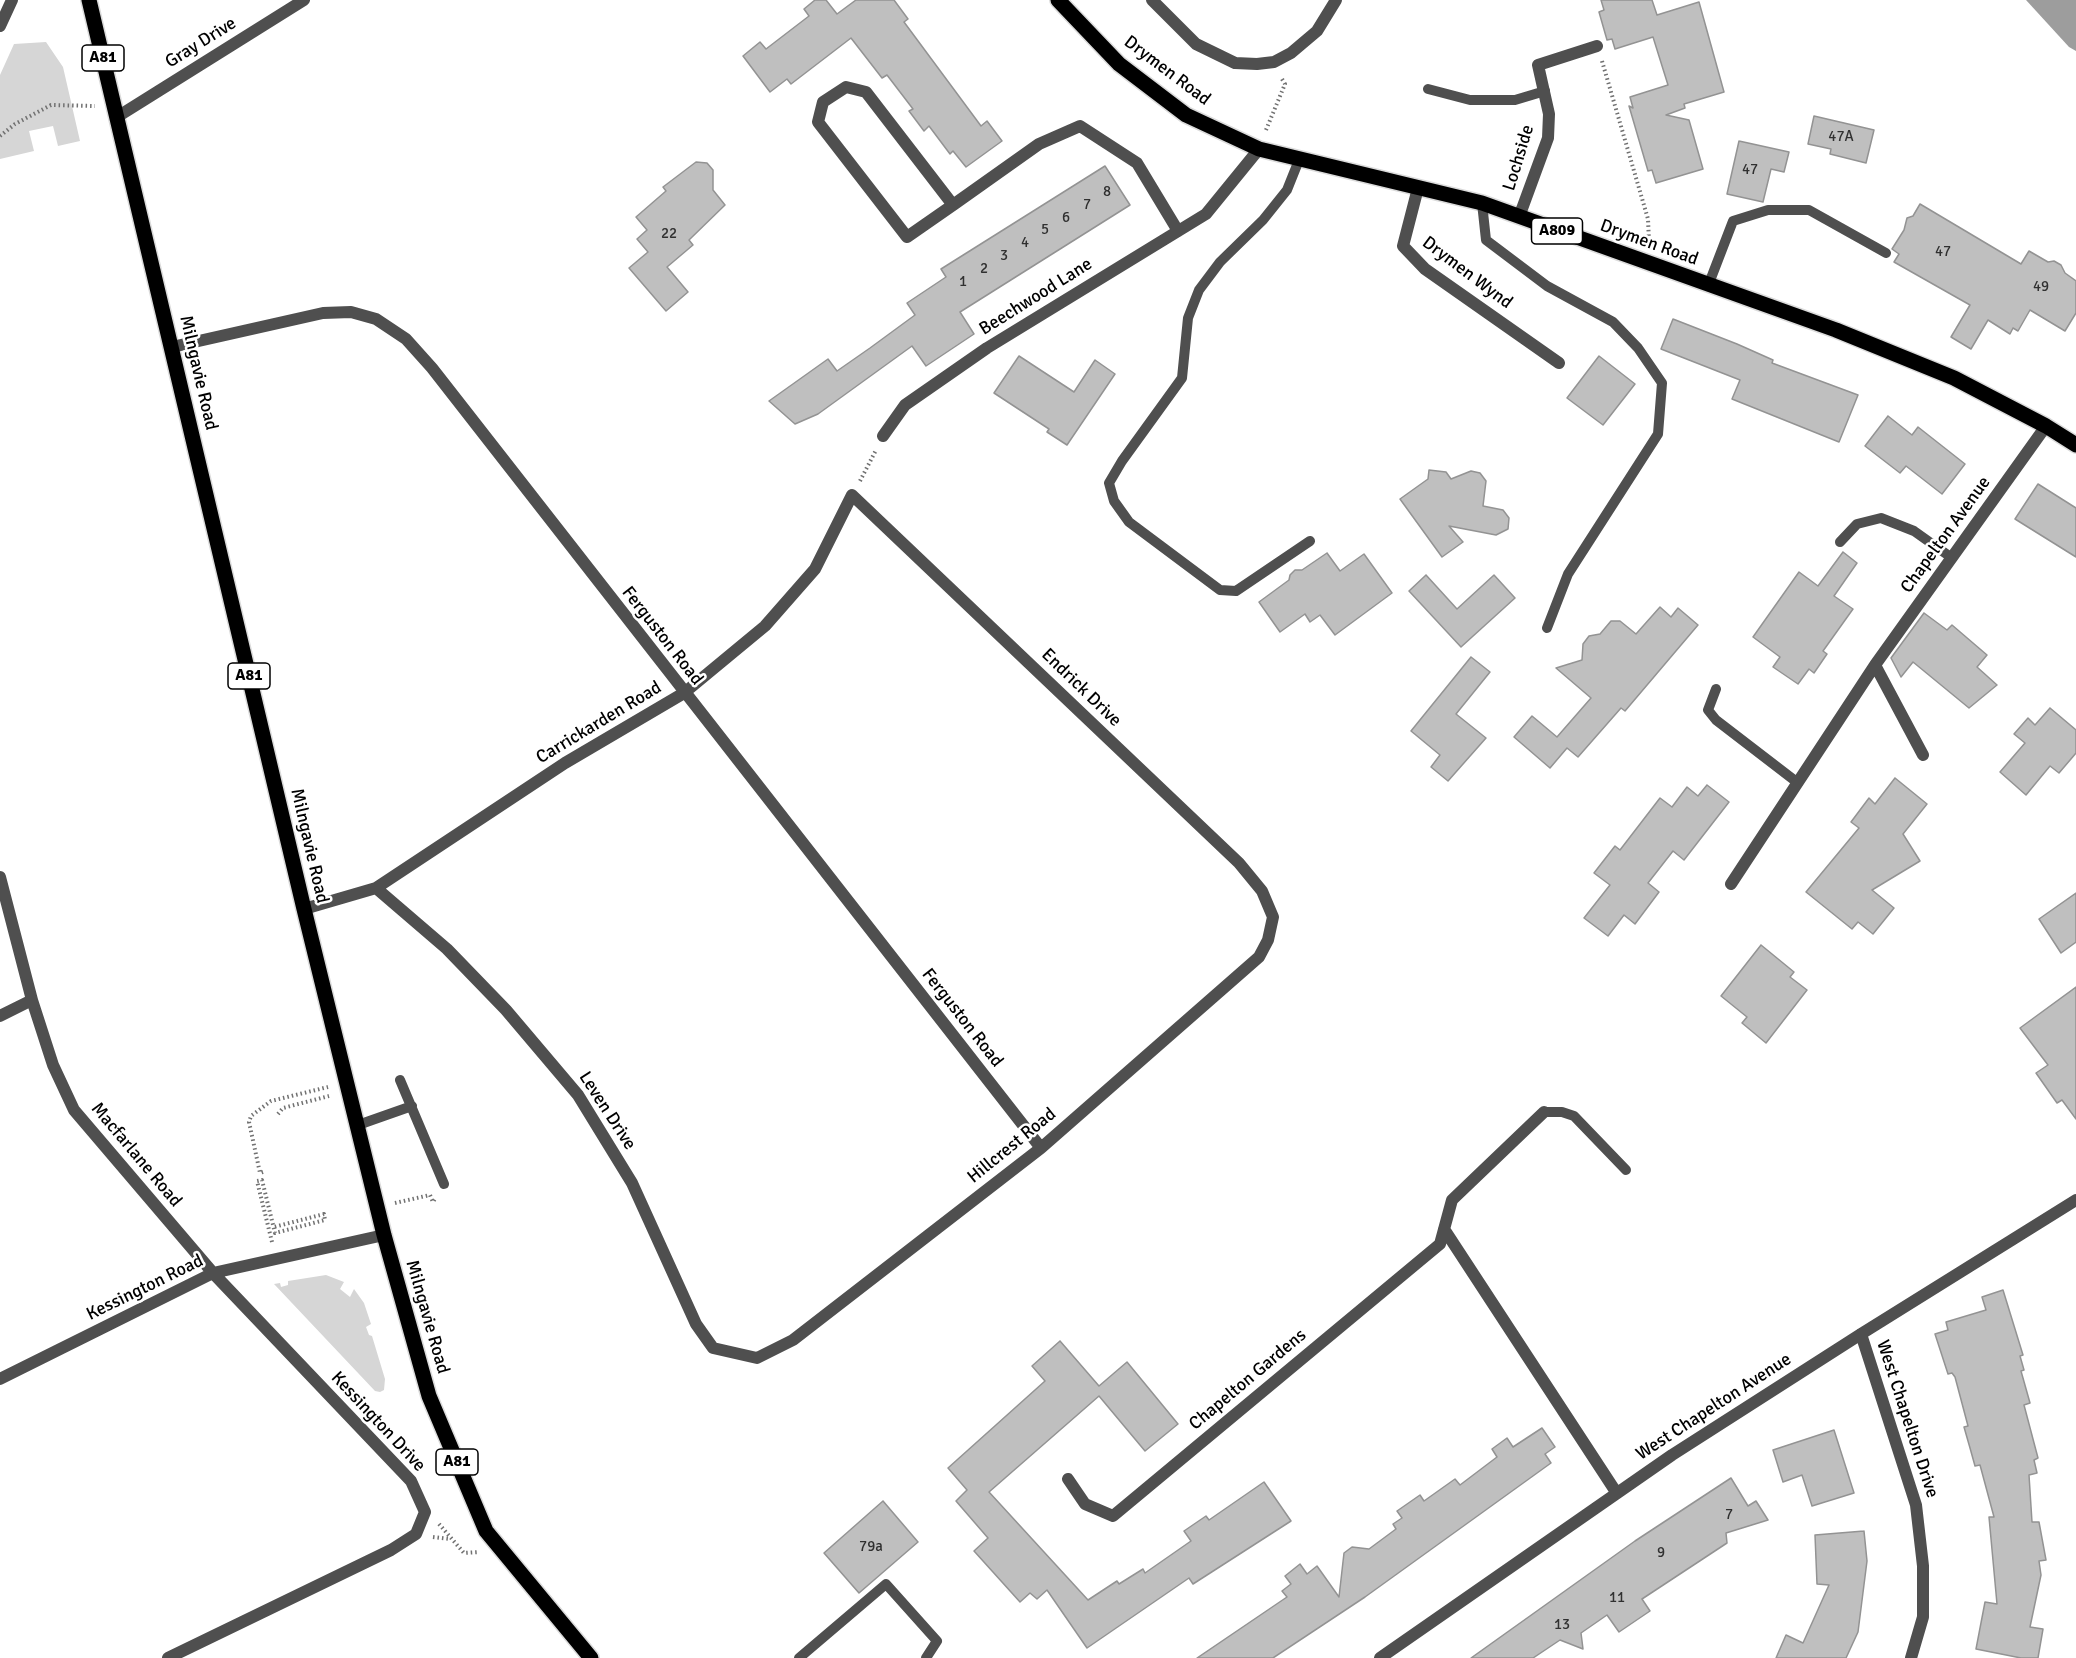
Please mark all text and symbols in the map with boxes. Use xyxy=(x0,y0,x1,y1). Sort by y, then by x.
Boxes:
street label: Gray Drive xyxy=(162,13,240,73)
street label: Drymen Road xyxy=(1119,31,1215,111)
road number: A81 xyxy=(82,45,124,71)
street label: Lochside xyxy=(1499,122,1539,194)
house number: 47A xyxy=(1828,128,1854,146)
house number: 47 xyxy=(1742,161,1758,179)
house number: 8 xyxy=(1103,183,1111,201)
house number: 7 xyxy=(1083,196,1091,214)
house number: 6 xyxy=(1062,209,1070,227)
street label: Drymen Road xyxy=(1597,215,1701,271)
road number: A809 xyxy=(1532,218,1582,244)
house number: 5 xyxy=(1041,221,1049,239)
house number: 22 xyxy=(661,225,677,243)
street label: Drymen Wynd xyxy=(1418,232,1516,314)
house number: 4 xyxy=(1021,234,1029,252)
house number: 47 xyxy=(1935,243,1951,261)
house number: 3 xyxy=(1000,247,1008,265)
street label: Beechwood Lane xyxy=(976,254,1096,340)
house number: 2 xyxy=(980,260,988,278)
house number: 1 xyxy=(959,273,967,291)
house number: 49 xyxy=(2033,278,2049,296)
street label: Milngavie Road xyxy=(174,313,222,433)
street label: Chapelton Avenue xyxy=(1896,472,1996,598)
street label: Ferguston Road xyxy=(617,582,707,690)
street label: Endrick Drive xyxy=(1036,644,1126,732)
road number: A81 xyxy=(228,663,270,689)
street label: Carrickarden Road xyxy=(532,677,666,769)
street label: Milngavie Road xyxy=(285,786,333,906)
street label: Ferguston Road xyxy=(917,964,1007,1072)
street label: Leven Drive xyxy=(574,1068,640,1154)
street label: Macfarlane Road xyxy=(86,1098,186,1212)
street label: Hillcrest Road xyxy=(963,1104,1061,1188)
street label: Kessington Road xyxy=(83,1250,207,1326)
street label: Milngavie Road xyxy=(400,1258,454,1376)
street label: Chapelton Gardens xyxy=(1185,1325,1311,1435)
street label: West Chapelton Drive xyxy=(1871,1337,1943,1501)
street label: West Chapelton Avenue xyxy=(1632,1349,1796,1465)
street label: Kessington Drive xyxy=(326,1367,430,1477)
road number: A81 xyxy=(436,1449,478,1475)
house number: 7 xyxy=(1725,1506,1733,1524)
house number: 79a xyxy=(859,1538,883,1556)
house number: 9 xyxy=(1657,1544,1665,1562)
house number: 11 xyxy=(1609,1589,1625,1607)
house number: 13 xyxy=(1554,1616,1570,1634)

